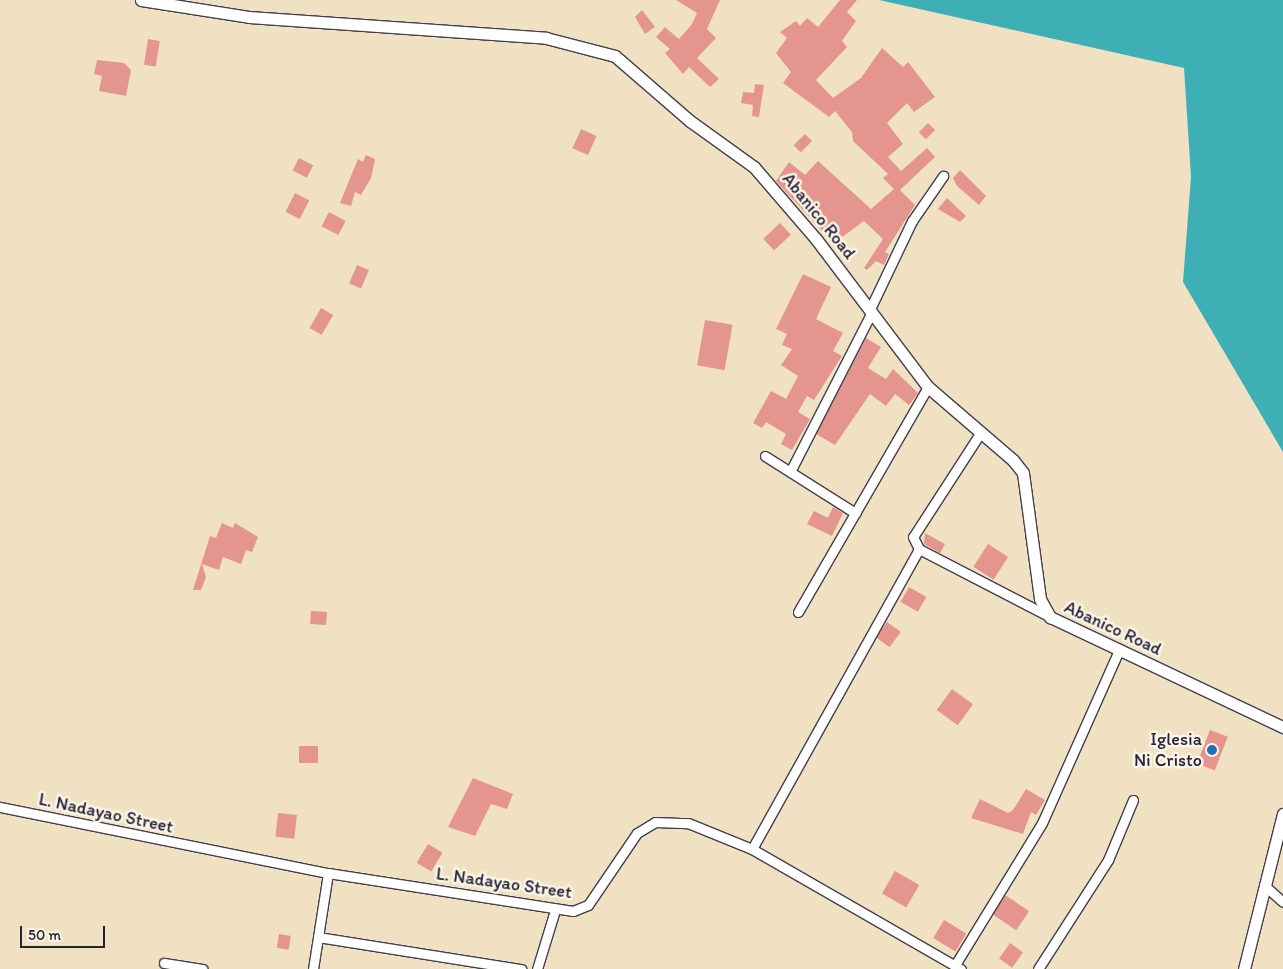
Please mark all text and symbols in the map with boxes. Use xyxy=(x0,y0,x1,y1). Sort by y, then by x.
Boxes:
street label: Abanico Road xyxy=(778,168,860,264)
street label: Abanico Road xyxy=(1061,596,1165,660)
place label: Iglesia Ni Cristo xyxy=(1134,729,1202,772)
marker: Iglesia Ni Cristo xyxy=(1206,744,1218,756)
street label: L. Nadayao Street xyxy=(37,788,175,838)
street label: L. Nadayao Street xyxy=(435,863,573,903)
scale bar xyxy=(22,916,108,948)
text: 50 m xyxy=(28,926,61,944)

